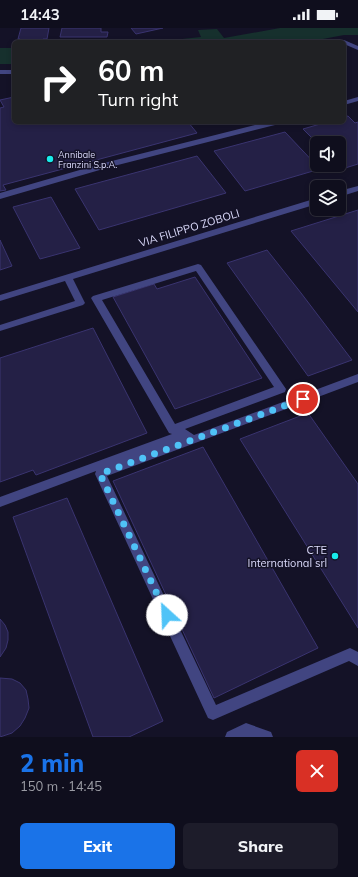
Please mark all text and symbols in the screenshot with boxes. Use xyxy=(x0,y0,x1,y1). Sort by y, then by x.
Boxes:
text: 14:43 xyxy=(20,5,60,24)
text: 60 m xyxy=(98,53,164,88)
icon: right xyxy=(32,56,84,108)
text: Turn right xyxy=(98,88,178,111)
map controls xyxy=(310,136,346,216)
button: sound xyxy=(310,136,346,172)
place label: Annibale Franzini S.p.A. xyxy=(58,149,117,170)
marker: Annibale Franzini S.p.A. xyxy=(45,154,55,164)
button: layers xyxy=(310,180,346,216)
street label: VIA FILIPPO ZOBOLI xyxy=(137,206,241,250)
pin xyxy=(286,382,320,416)
icon: arrive xyxy=(292,388,314,410)
place label: CTE International srl xyxy=(248,543,327,570)
marker: CTE International srl xyxy=(330,551,340,561)
position arrow xyxy=(146,594,188,636)
text: 2 min xyxy=(20,748,84,778)
button: close xyxy=(296,750,338,792)
text: 150 m · 14:45 xyxy=(20,778,102,794)
button: Exit xyxy=(20,823,175,869)
button: Share xyxy=(183,823,338,869)

